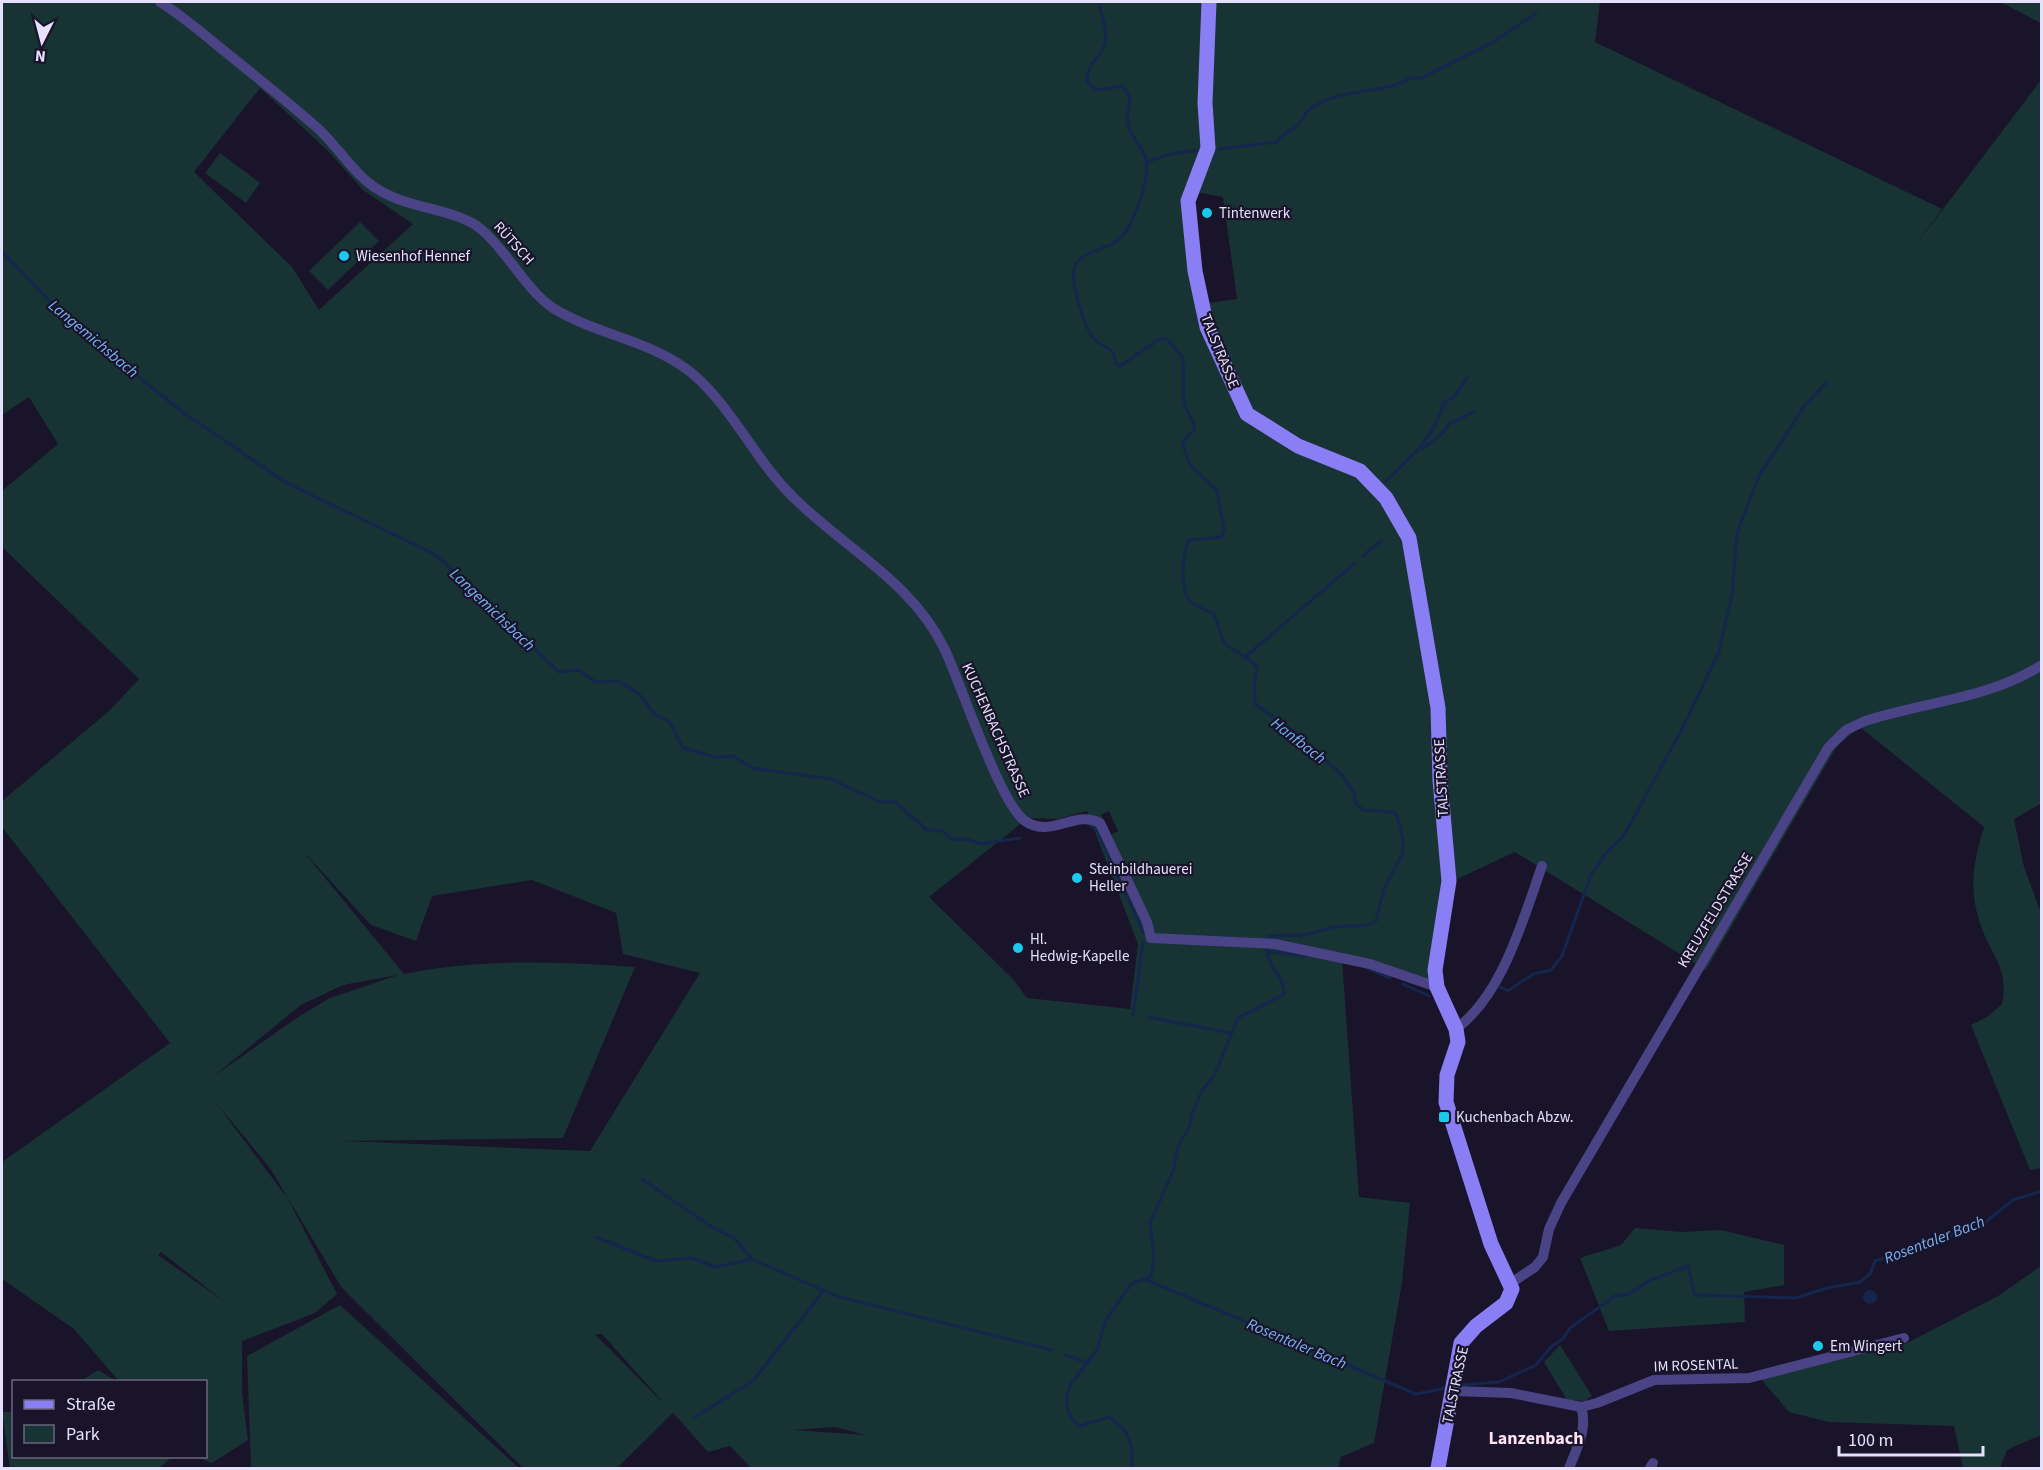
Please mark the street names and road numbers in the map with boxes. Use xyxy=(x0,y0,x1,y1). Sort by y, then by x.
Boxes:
street label: RÜTSCH xyxy=(488,217,539,270)
street label: TALSTRASSE xyxy=(1195,311,1244,392)
street label: KUCHENBACHSTRASSE xyxy=(956,660,1035,801)
street label: TALSTRASSE xyxy=(1429,738,1454,818)
street label: KREUZFELDSTRASSE xyxy=(1673,849,1758,972)
street label: TALSTRASSE xyxy=(1437,1344,1474,1426)
street label: IM ROSENTAL xyxy=(1653,1354,1739,1377)

